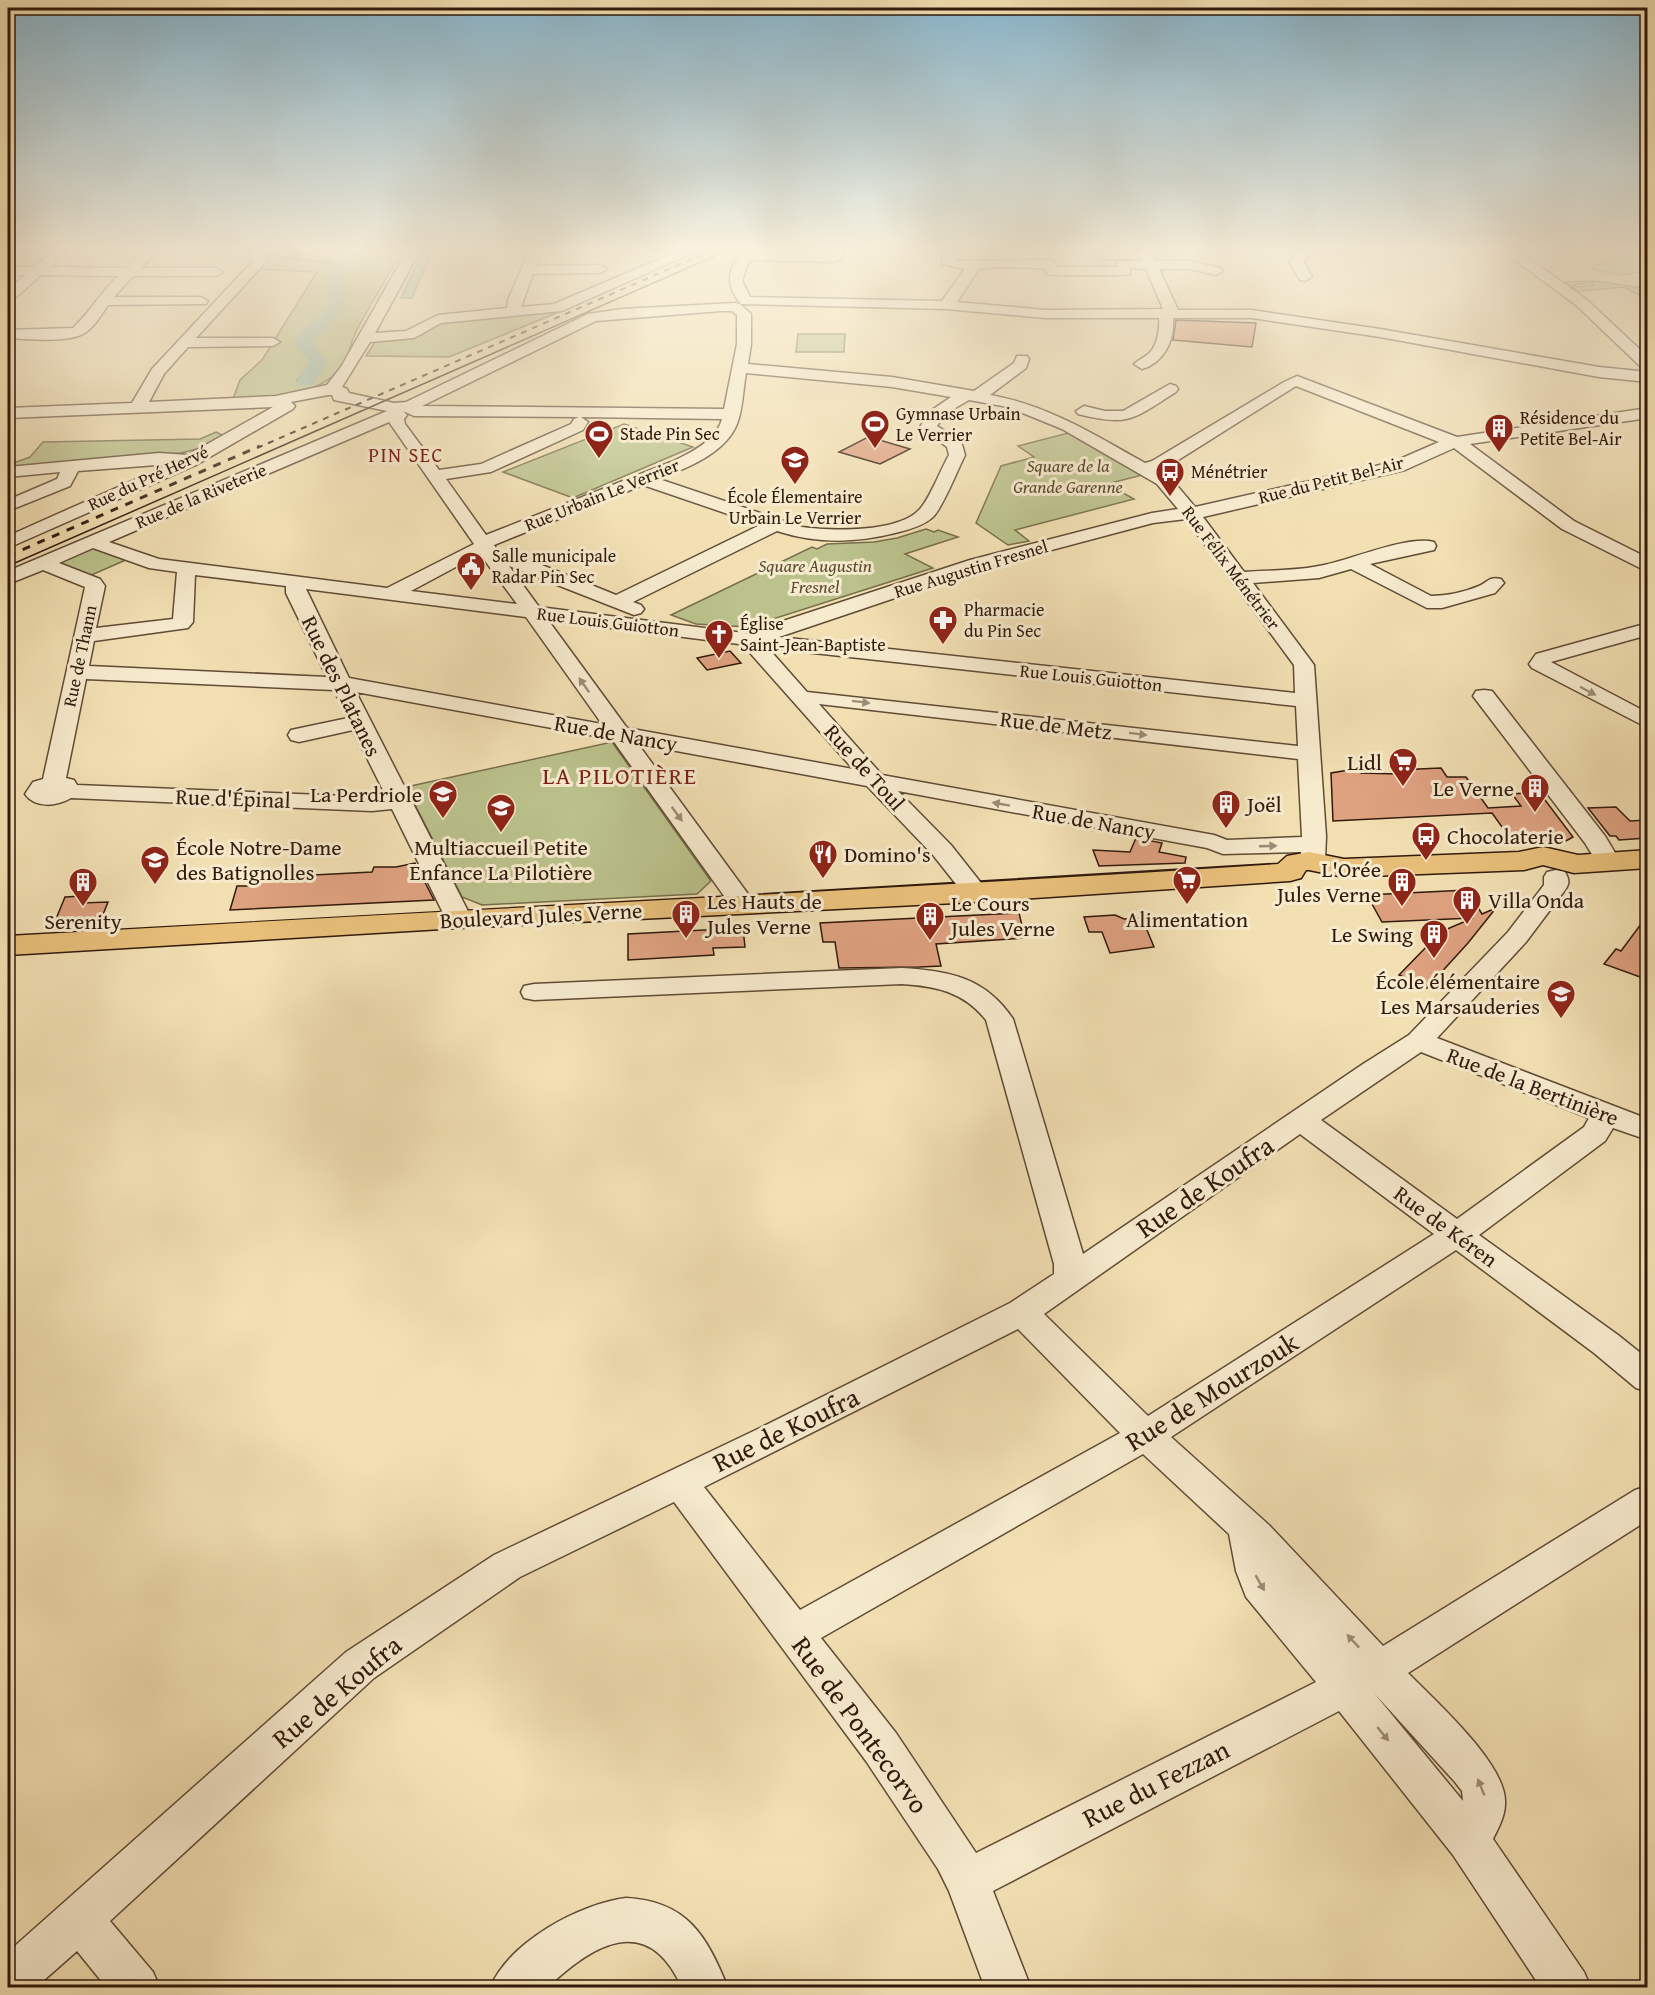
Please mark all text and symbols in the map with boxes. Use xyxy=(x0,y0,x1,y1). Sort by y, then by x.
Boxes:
place label: Gymnase Urbain Le Verrier xyxy=(896,400,1021,448)
place label: Résidence du Petite Bel-Air xyxy=(1520,404,1622,452)
sports icon: Gymnase Urbain Le Verrier xyxy=(859,408,891,450)
building icon: Résidence du Petite Bel-Air xyxy=(1483,412,1515,454)
sports icon: Stade Pin Sec xyxy=(583,418,615,460)
place label: Stade Pin Sec xyxy=(620,420,720,447)
street label: Rue du Pré Hervé xyxy=(83,438,213,517)
district label: PIN SEC xyxy=(368,440,444,469)
school or university icon: École Élementaire Urbain Le Verrier xyxy=(779,444,811,486)
street label: Rue du Petit Bel-Air xyxy=(1255,448,1407,511)
street label: Rue Urbain Le Verrier xyxy=(520,451,684,538)
park label: Square de la Grande Garenne xyxy=(1013,452,1123,500)
street label: Rue de la Riveterie xyxy=(131,456,271,535)
bus stop icon: Ménétrier xyxy=(1154,456,1186,498)
place label: Ménétrier xyxy=(1191,458,1268,485)
place label: École Élementaire Urbain Le Verrier xyxy=(727,483,863,531)
street label: Rue Félix Ménétrier xyxy=(1176,500,1287,636)
street label: Rue Augustin Fresnel xyxy=(891,532,1051,605)
place label: Salle municipale Radar Pin Sec xyxy=(492,542,616,590)
public building icon: Salle municipale Radar Pin Sec xyxy=(455,550,487,592)
park label: Square Augustin Fresnel xyxy=(758,552,872,600)
place label: Pharmacie du Pin Sec xyxy=(964,596,1044,644)
street label: Rue Louis Guiotton xyxy=(535,599,681,644)
street label: Rue de Thann xyxy=(56,602,103,709)
pharmacy icon: Pharmacie du Pin Sec xyxy=(927,604,959,646)
street label: Rue des Platanes xyxy=(294,610,390,762)
place label: Église Saint-Jean-Baptiste xyxy=(740,610,886,658)
church icon: Église Saint-Jean-Baptiste xyxy=(703,618,735,660)
street label: Rue Louis Guiotton xyxy=(1019,657,1164,698)
one-way arrow xyxy=(579,677,590,693)
one-way arrow xyxy=(1579,686,1596,696)
one-way arrow xyxy=(851,698,870,707)
street label: Rue de Metz xyxy=(998,702,1114,748)
street label: Rue de Nancy xyxy=(552,706,680,760)
street label: Rue de Toul xyxy=(817,716,913,818)
one-way arrow xyxy=(1128,730,1147,739)
place label: Lidl xyxy=(1347,746,1382,778)
supermarket icon: Lidl xyxy=(1387,746,1419,788)
district label: LA PILOTIÈRE xyxy=(542,758,698,793)
place label: Le Verne xyxy=(1433,772,1514,804)
building icon: Le Verne xyxy=(1519,772,1551,814)
place label: La Perdriole xyxy=(310,778,422,810)
school or university icon: La Perdriole xyxy=(427,778,459,820)
street label: Rue d'Épinal xyxy=(175,780,291,816)
building icon: Joël xyxy=(1210,788,1242,830)
place label: Joël xyxy=(1244,788,1282,820)
school or university icon: Multiaccueil Petite Enfance La Pilotière xyxy=(485,792,517,834)
street label: Rue de Nancy xyxy=(1030,794,1158,848)
one-way arrow xyxy=(991,799,1010,808)
one-way arrow xyxy=(671,806,683,822)
bus stop icon: Chocolaterie xyxy=(1410,820,1442,862)
place label: Chocolaterie xyxy=(1447,820,1564,852)
place label: École Notre-Dame des Batignolles xyxy=(176,831,342,888)
place label: Multiaccueil Petite Enfance La Pilotière xyxy=(410,831,592,888)
restaurant icon: Domino's xyxy=(807,838,839,880)
place label: Domino's xyxy=(844,838,931,870)
one-way arrow xyxy=(1258,841,1277,850)
school or university icon: École Notre-Dame des Batignolles xyxy=(139,844,171,886)
place label: L'Orée Jules Verne xyxy=(1274,853,1381,910)
supermarket icon: Alimentation xyxy=(1171,864,1203,906)
building icon: Serenity xyxy=(67,866,99,908)
building icon: L'Orée Jules Verne xyxy=(1386,866,1418,908)
building icon: Villa Onda xyxy=(1451,884,1483,926)
place label: Villa Onda xyxy=(1488,884,1585,916)
place label: Les Hauts de Jules Verne xyxy=(704,885,822,942)
place label: Le Cours Jules Verne xyxy=(948,887,1055,944)
street label: Boulevard Jules Verne xyxy=(439,894,643,936)
building icon: Les Hauts de Jules Verne xyxy=(670,898,702,940)
building icon: Le Cours Jules Verne xyxy=(914,900,946,942)
place label: Alimentation xyxy=(1126,903,1249,935)
place label: Serenity xyxy=(44,905,122,937)
place label: Le Swing xyxy=(1331,918,1413,950)
building icon: Le Swing xyxy=(1418,918,1450,960)
place label: École élémentaire Les Marsauderies xyxy=(1376,965,1540,1022)
school or university icon: École élémentaire Les Marsauderies xyxy=(1545,978,1577,1020)
street label: Rue de la Bertinière xyxy=(1442,1038,1624,1134)
street label: Rue de Koufra xyxy=(1128,1125,1281,1247)
street label: Rue de Kéren xyxy=(1387,1177,1505,1275)
street label: Rue de Mourzouk xyxy=(1117,1322,1306,1460)
street label: Rue de Koufra xyxy=(706,1376,866,1482)
one-way arrow xyxy=(1254,1575,1265,1591)
street label: Rue de Koufra xyxy=(263,1625,410,1757)
street label: Rue de Pontecorvo xyxy=(783,1627,939,1822)
one-way arrow xyxy=(1346,1634,1360,1649)
one-way arrow xyxy=(1377,1726,1390,1742)
street label: Rue du Fezzan xyxy=(1075,1729,1236,1837)
one-way arrow xyxy=(1476,1777,1486,1795)

